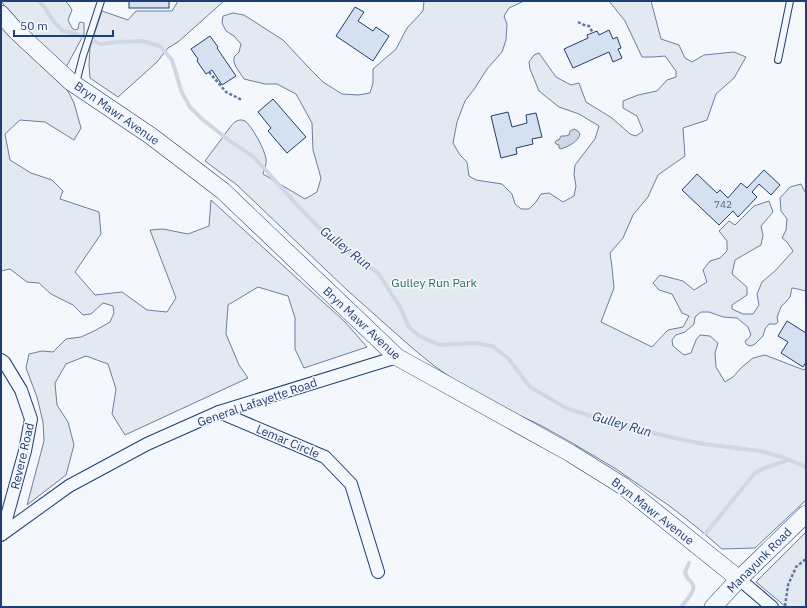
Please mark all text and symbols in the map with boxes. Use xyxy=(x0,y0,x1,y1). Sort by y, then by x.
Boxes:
scale bar xyxy=(14,12,113,38)
text: 50 m xyxy=(20,18,48,33)
street label: Bryn Mawr Avenue xyxy=(71,78,163,148)
house number: 742 xyxy=(714,198,732,211)
water label: Gulley Run xyxy=(317,222,375,274)
park label: Gulley Run Park xyxy=(391,275,477,290)
street label: Bryn Mawr Avenue xyxy=(320,283,404,363)
street label: General Lafayette Road xyxy=(195,374,319,430)
water label: Gulley Run xyxy=(590,407,654,441)
street label: Revere Road xyxy=(7,421,37,491)
street label: Lemar Circle xyxy=(254,421,322,461)
street label: Bryn Mawr Avenue xyxy=(609,474,698,548)
street label: Manayunk Road xyxy=(723,524,795,596)

